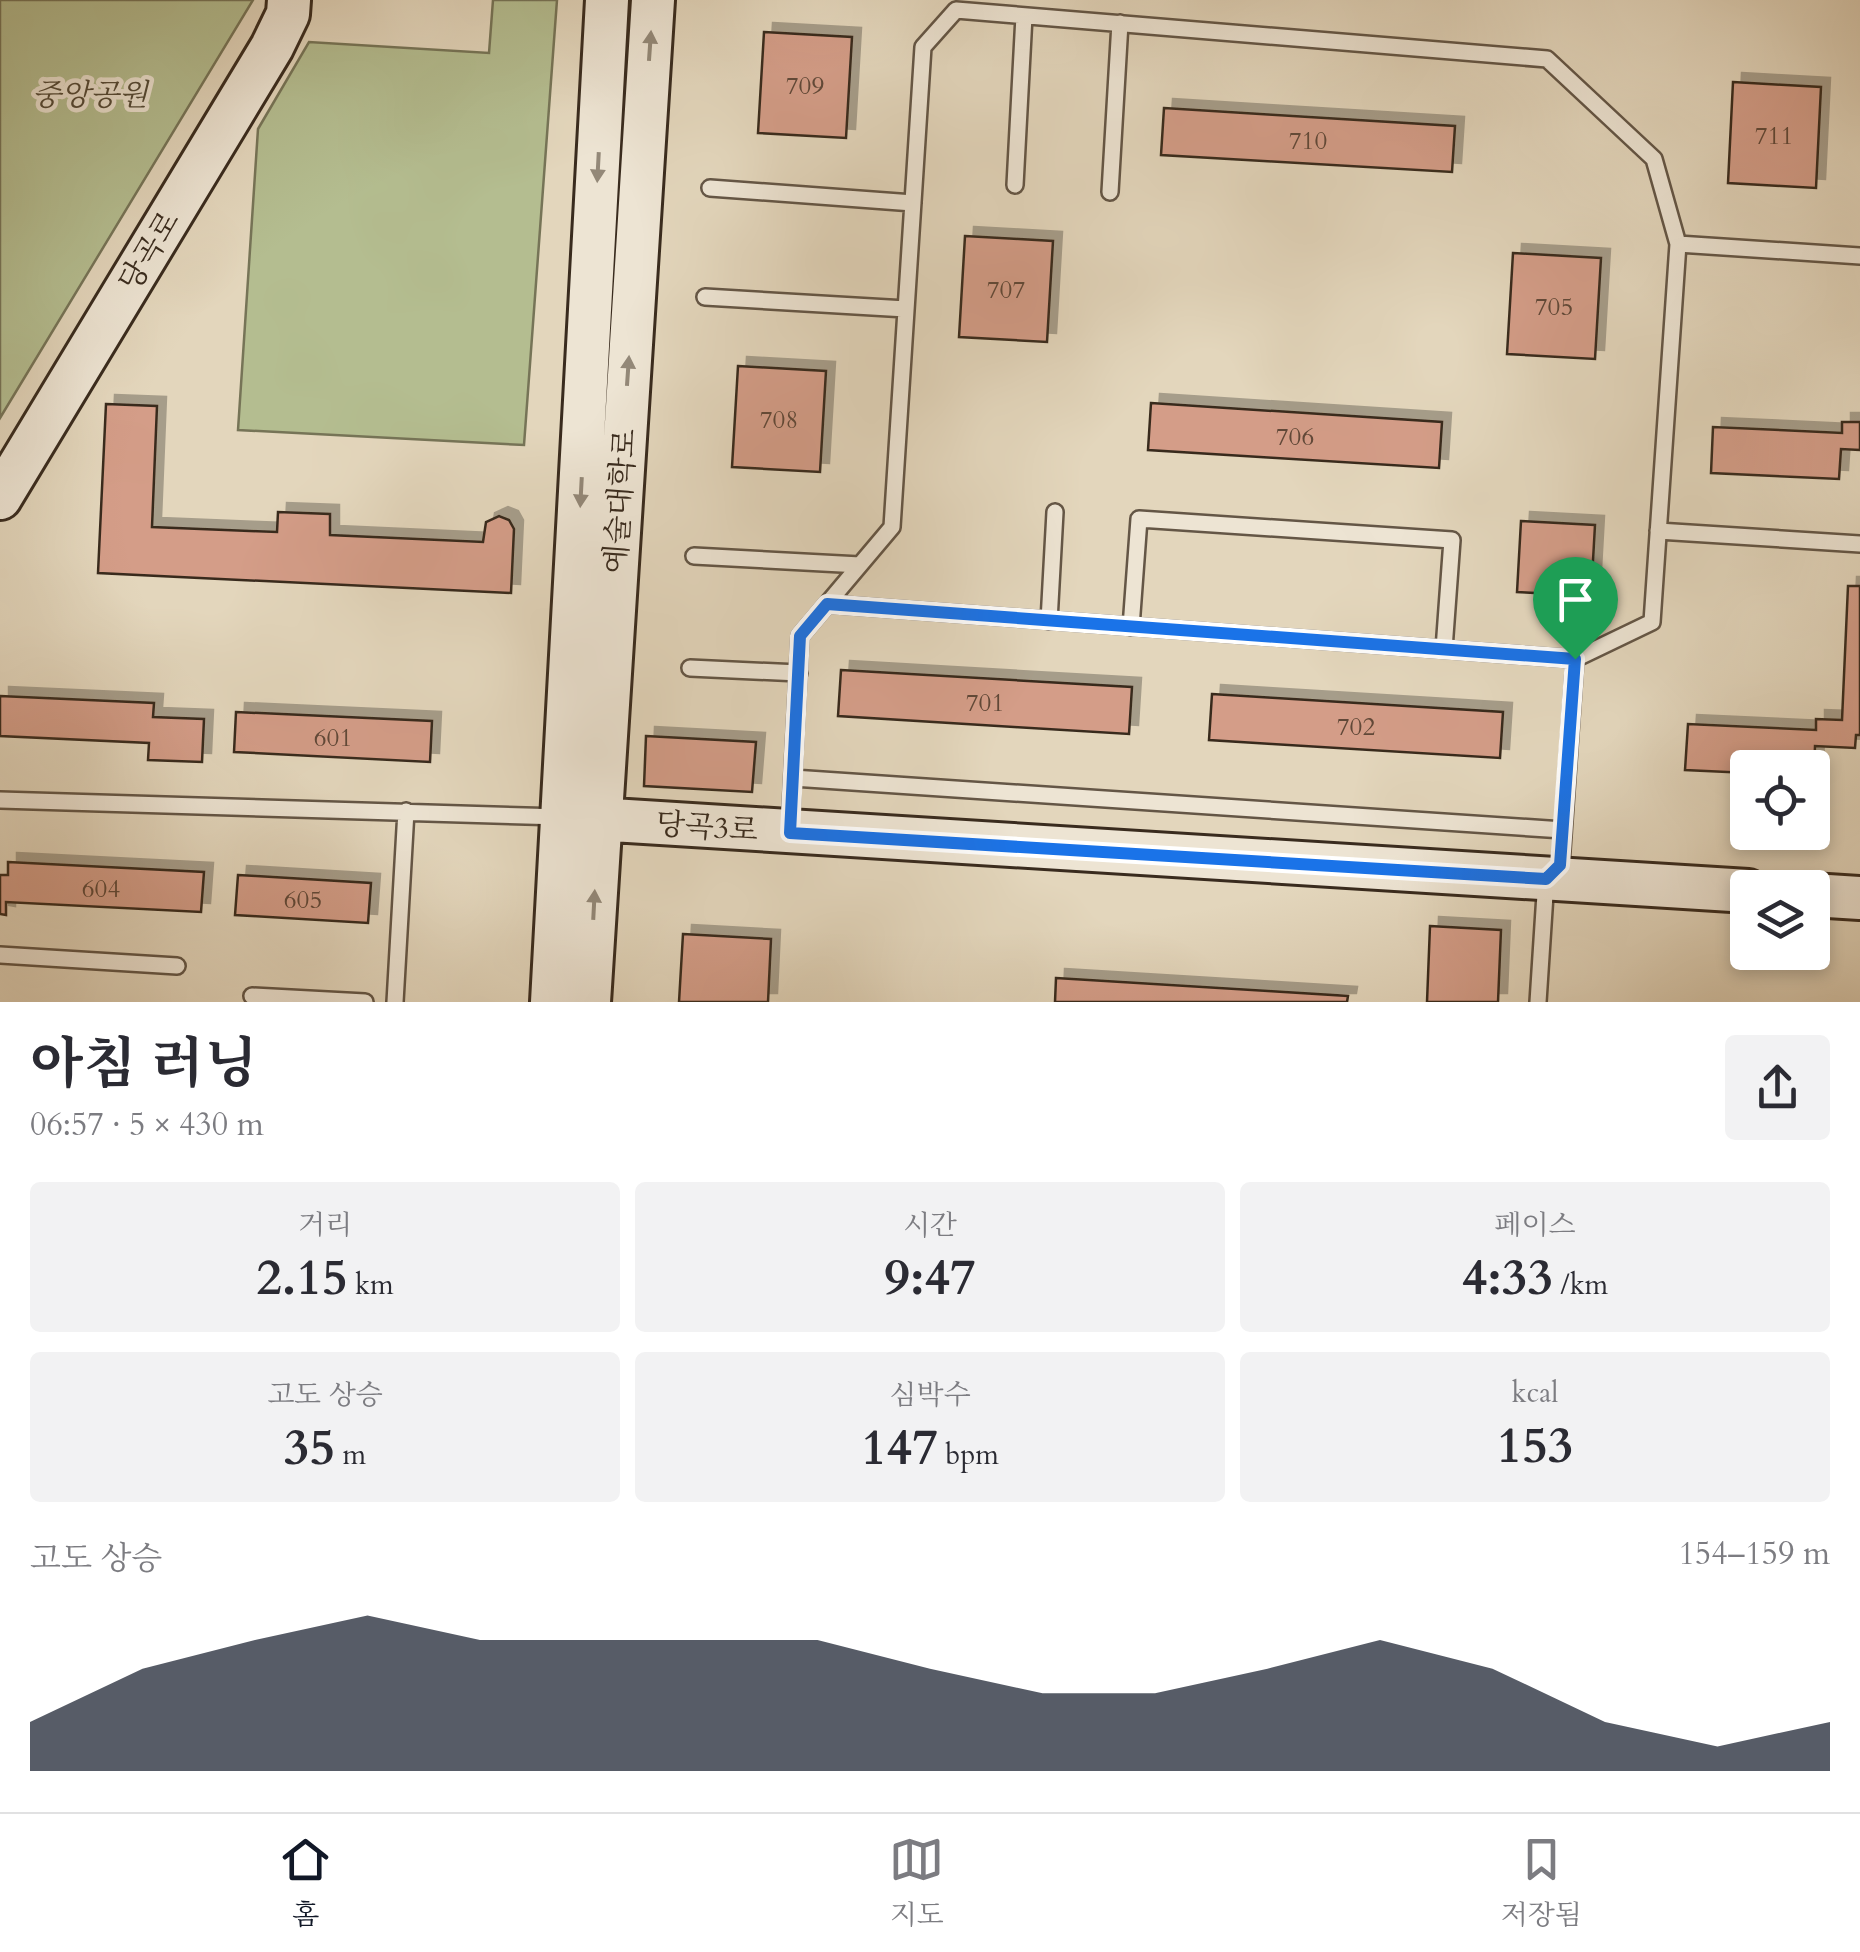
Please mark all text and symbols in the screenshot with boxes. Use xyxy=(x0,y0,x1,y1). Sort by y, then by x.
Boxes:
one-way arrow xyxy=(642,30,658,62)
house number: 709 xyxy=(786,69,824,103)
park label: 중앙공원 xyxy=(32,75,150,116)
house number: 711 xyxy=(1755,119,1793,153)
house number: 710 xyxy=(1289,124,1327,158)
one-way arrow xyxy=(590,152,606,184)
street label: 당곡로 xyxy=(109,203,189,299)
house number: 707 xyxy=(987,273,1025,307)
house number: 705 xyxy=(1535,290,1573,324)
one-way arrow xyxy=(621,354,637,386)
house number: 708 xyxy=(760,403,798,437)
house number: 706 xyxy=(1276,420,1314,454)
street label: 예술대학로 xyxy=(595,427,646,575)
one-way arrow xyxy=(573,476,589,508)
pin xyxy=(1533,557,1618,660)
icon: arrive xyxy=(1548,572,1603,627)
house number: 701 xyxy=(966,686,1004,720)
house number: 702 xyxy=(1337,710,1375,744)
house number: 601 xyxy=(314,721,352,755)
map controls xyxy=(1730,750,1830,970)
button: locate xyxy=(1730,750,1830,850)
street label: 당곡3로 xyxy=(655,803,759,852)
button: layers xyxy=(1730,870,1830,970)
house number: 604 xyxy=(82,872,120,906)
house number: 605 xyxy=(284,883,322,917)
one-way arrow xyxy=(586,888,602,920)
text: 아침 러닝 xyxy=(30,1028,257,1102)
button: share xyxy=(1725,1035,1830,1140)
text: 06:57 · 5 × 430 m xyxy=(30,1103,264,1147)
text: 거리 xyxy=(298,1206,352,1244)
text: 시간 xyxy=(903,1206,957,1244)
text: 페이스 xyxy=(1494,1206,1576,1244)
text: 2.15 xyxy=(256,1244,348,1312)
text: 9:47 xyxy=(884,1244,976,1312)
text: 4:33 xyxy=(1462,1244,1553,1312)
text: km xyxy=(348,1266,394,1304)
text: /km xyxy=(1553,1266,1608,1304)
text: kcal xyxy=(1512,1374,1558,1412)
text: 고도 상승 xyxy=(267,1376,383,1414)
text: 심박수 xyxy=(889,1376,971,1414)
text: 153 xyxy=(1497,1412,1573,1480)
text: 35 xyxy=(284,1414,335,1482)
text: 147 xyxy=(861,1414,938,1482)
text: m xyxy=(335,1436,366,1474)
text: bpm xyxy=(938,1436,999,1474)
text: 154–159 m xyxy=(1678,1532,1830,1576)
text: 고도 상승 xyxy=(30,1537,162,1581)
tab: 홈 xyxy=(278,1832,333,1934)
tab: 지도 xyxy=(889,1832,944,1934)
tab: 저장됨 xyxy=(1501,1832,1582,1934)

